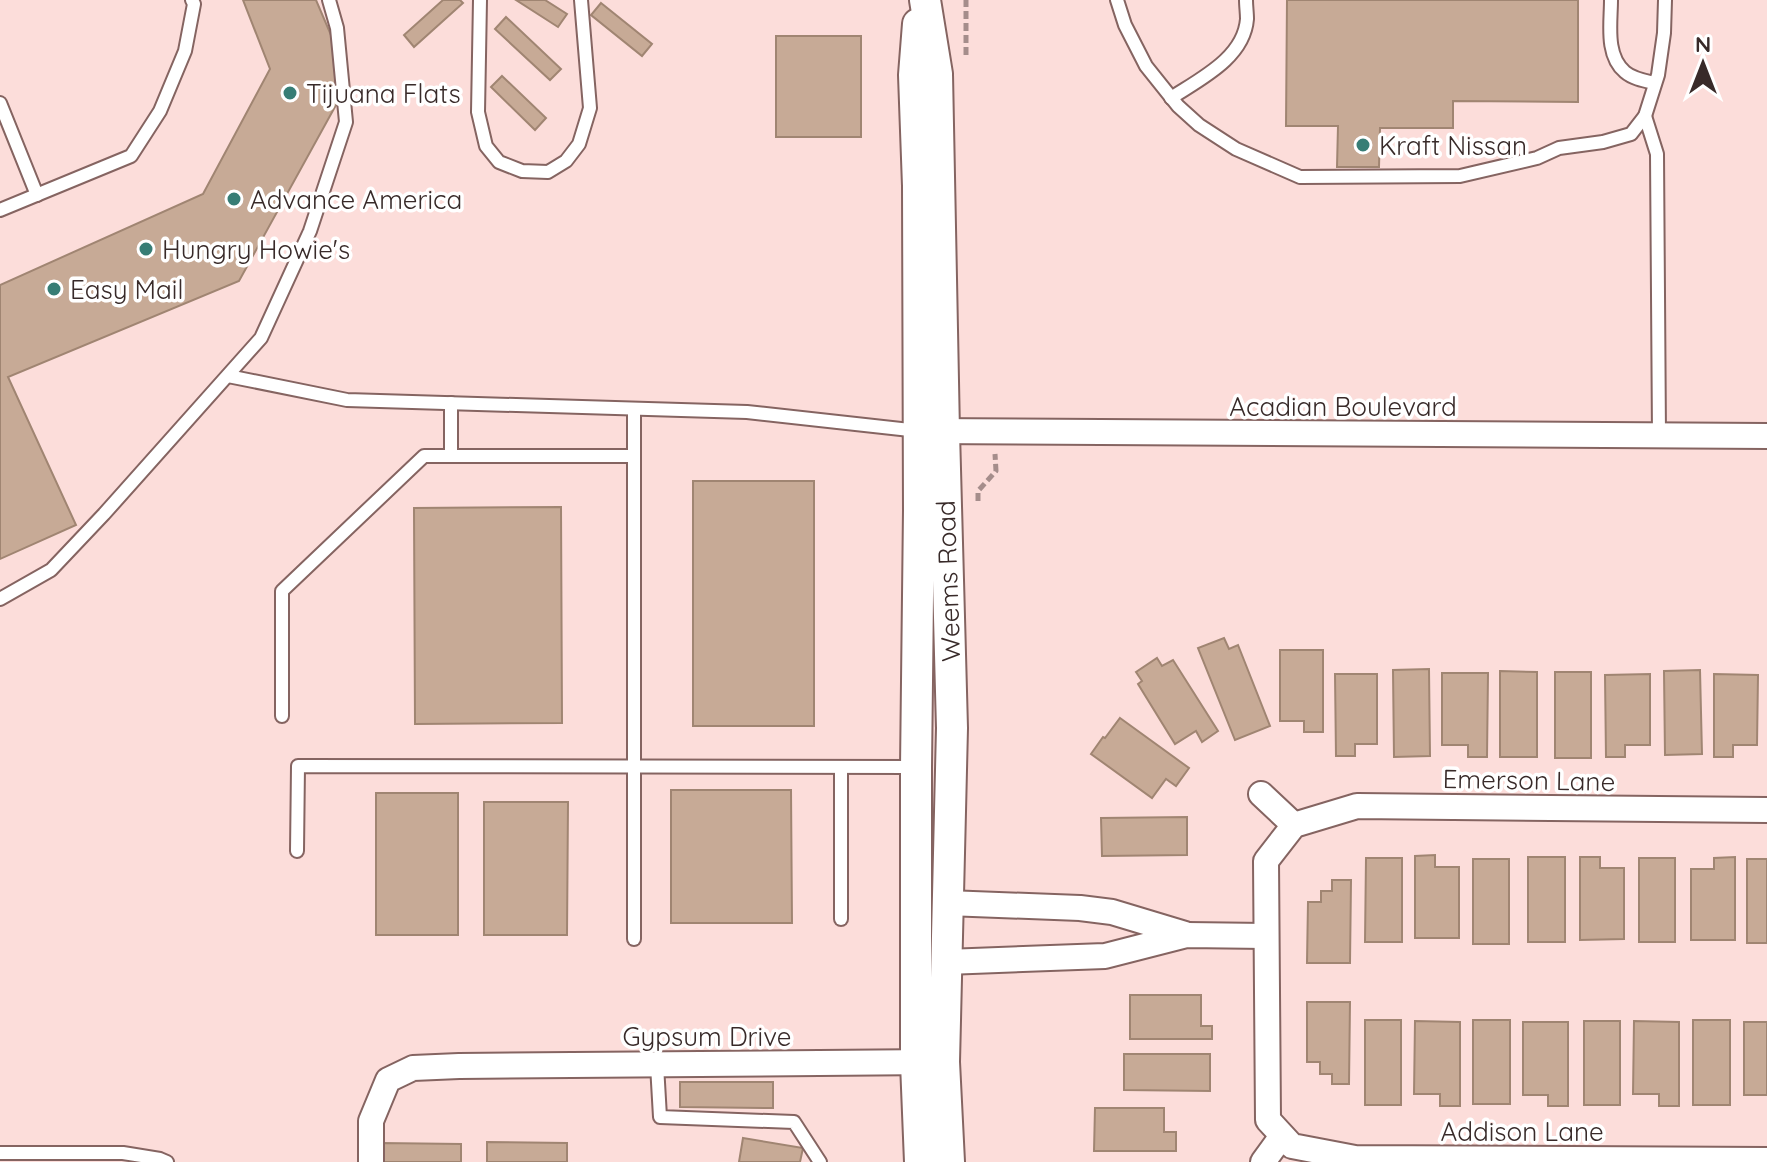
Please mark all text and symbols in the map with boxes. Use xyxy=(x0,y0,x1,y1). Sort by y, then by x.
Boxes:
north arrow xyxy=(1663,24,1743,104)
text: N xyxy=(1695,30,1711,58)
place label: Tijuana Flats xyxy=(306,77,461,110)
marker: Tijuana Flats xyxy=(281,84,299,102)
place label: Kraft Nissan xyxy=(1379,129,1527,162)
marker: Kraft Nissan xyxy=(1354,136,1372,154)
place label: Advance America xyxy=(250,183,462,216)
marker: Advance America xyxy=(225,190,243,208)
place label: Hungry Howie's xyxy=(162,233,350,266)
marker: Hungry Howie's xyxy=(137,240,155,258)
place label: Easy Mail xyxy=(70,273,183,306)
marker: Easy Mail xyxy=(45,280,63,298)
street label: Acadian Boulevard xyxy=(1229,390,1457,423)
street label: Weems Road xyxy=(929,500,967,662)
street label: Emerson Lane xyxy=(1442,762,1616,798)
street label: Gypsum Drive xyxy=(623,1020,791,1053)
street label: Addison Lane xyxy=(1440,1115,1604,1148)

